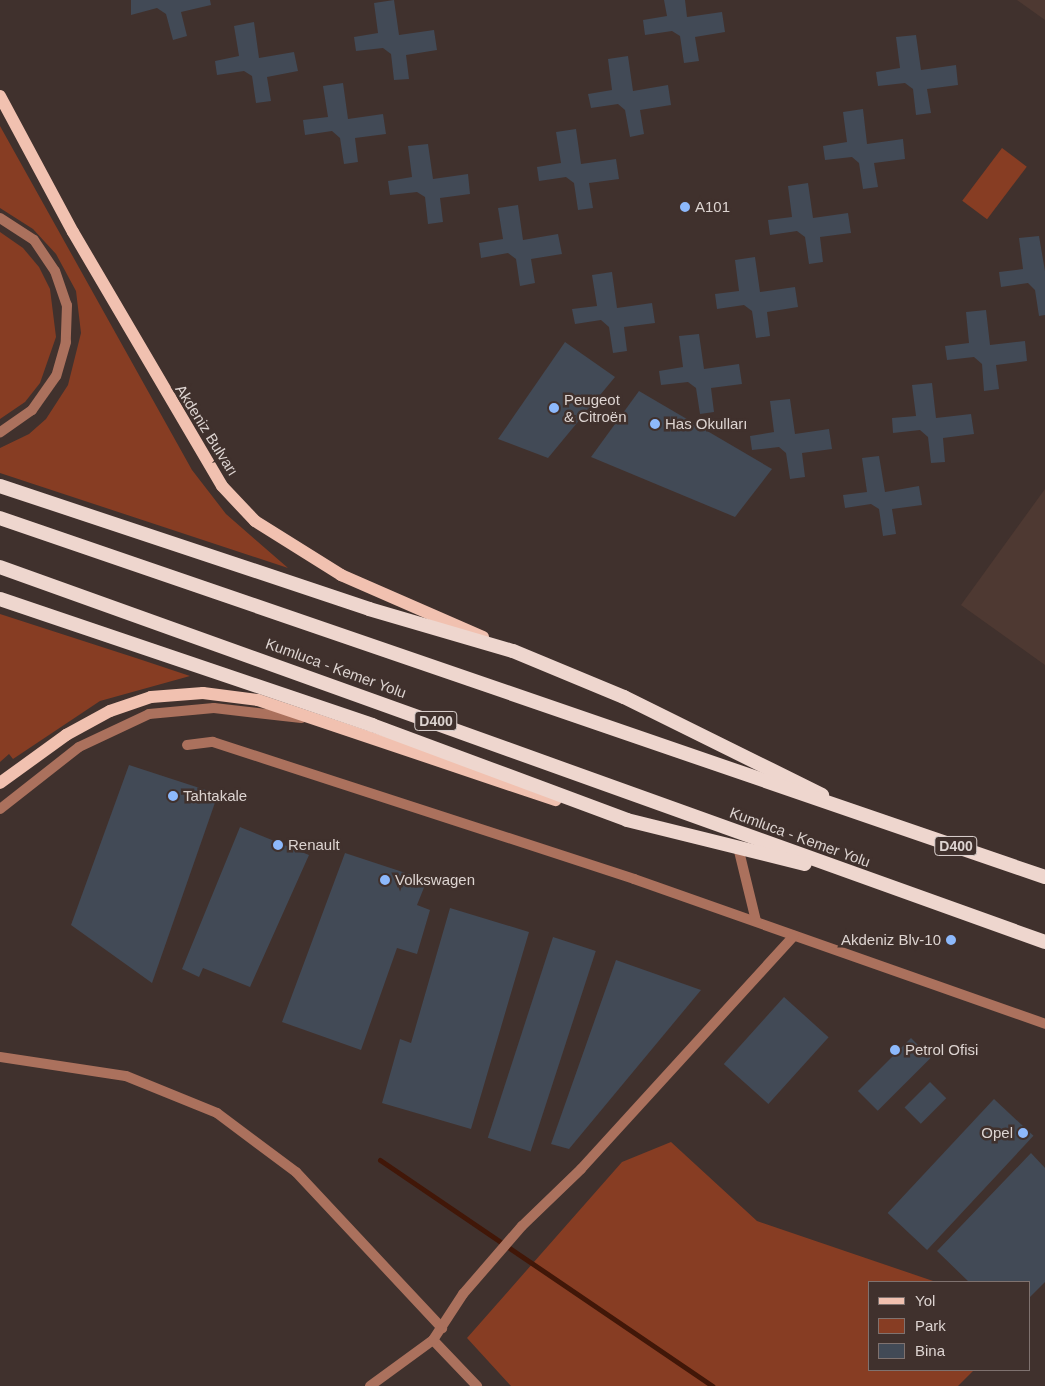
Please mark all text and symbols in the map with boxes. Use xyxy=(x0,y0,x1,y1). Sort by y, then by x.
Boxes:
place label: A101 xyxy=(695,198,730,216)
marker: A101 xyxy=(679,201,691,213)
street label: Akdeniz Bulvarı xyxy=(172,381,242,479)
place label: Peugeot & Citroën xyxy=(564,390,627,425)
marker: Peugeot & Citroën xyxy=(548,402,560,414)
place label: Has Okulları xyxy=(665,415,748,433)
marker: Has Okulları xyxy=(649,418,661,430)
street label: Kumluca - Kemer Yolu xyxy=(263,634,409,702)
road number: D400 xyxy=(414,709,458,732)
place label: Tahtakale xyxy=(183,787,247,805)
marker: Tahtakale xyxy=(167,790,179,802)
street label: Kumluca - Kemer Yolu xyxy=(727,803,873,871)
road number: D400 xyxy=(934,834,978,858)
place label: Renault xyxy=(288,836,340,854)
marker: Renault xyxy=(272,839,284,851)
place label: Volkswagen xyxy=(395,871,475,889)
marker: Volkswagen xyxy=(379,874,391,886)
place label: Akdeniz Blv-10 xyxy=(841,931,941,949)
marker: Akdeniz Blv-10 xyxy=(945,934,957,946)
place label: Petrol Ofisi xyxy=(905,1041,978,1059)
marker: Petrol Ofisi xyxy=(889,1044,901,1056)
place label: Opel xyxy=(981,1124,1013,1142)
marker: Opel xyxy=(1017,1127,1029,1139)
legend xyxy=(868,1281,1030,1371)
text: Yol xyxy=(915,1292,935,1309)
text: Park xyxy=(915,1317,946,1334)
text: Bina xyxy=(915,1342,945,1359)

